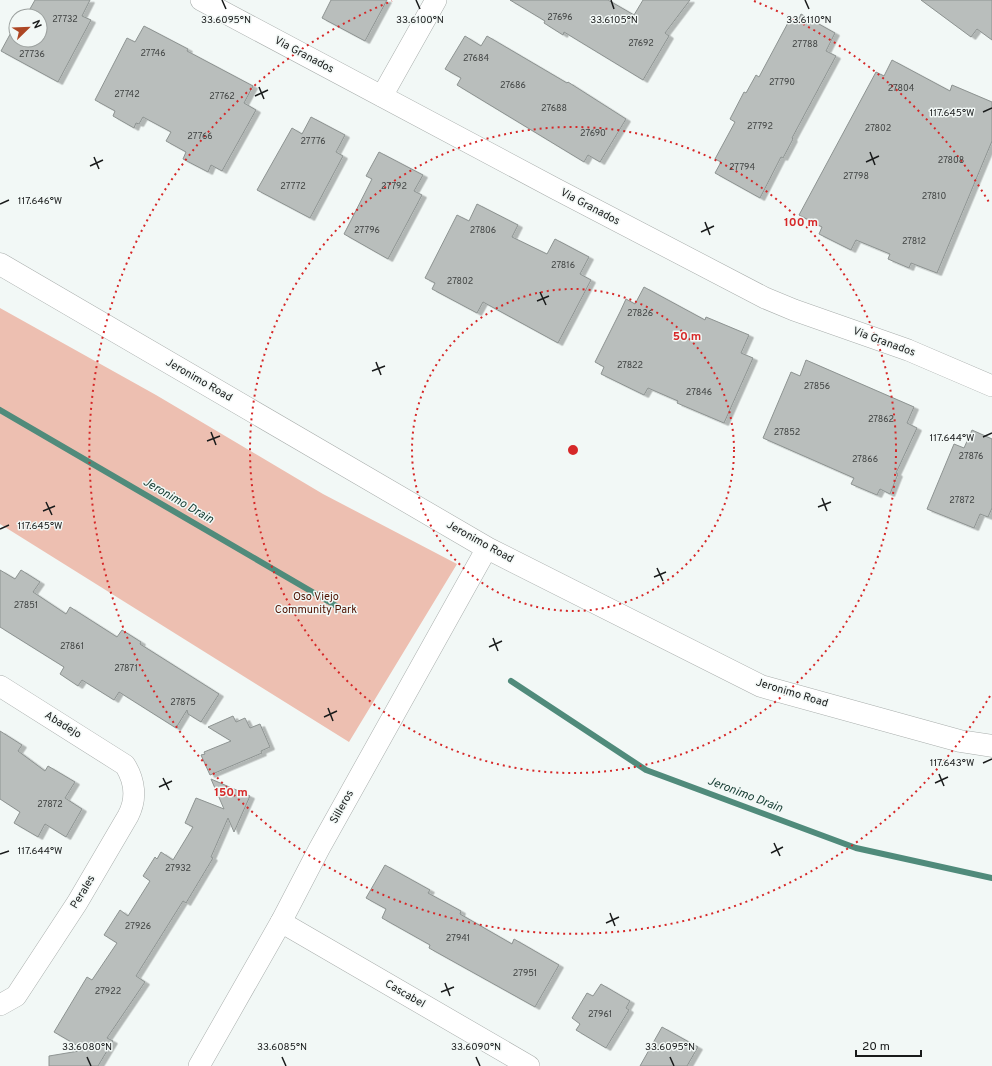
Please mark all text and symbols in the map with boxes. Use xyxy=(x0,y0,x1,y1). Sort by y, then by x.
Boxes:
north arrow xyxy=(8,8,48,48)
house number: 27696 xyxy=(547,12,573,23)
house number: 27732 xyxy=(52,14,78,25)
text: 33.6095°N xyxy=(201,14,251,27)
text: 33.6100°N xyxy=(396,14,444,27)
text: 33.6105°N xyxy=(590,14,638,27)
text: 33.6110°N xyxy=(786,14,832,27)
text: N xyxy=(28,18,44,31)
street label: Via Granados xyxy=(272,33,336,77)
house number: 27692 xyxy=(628,38,654,49)
house number: 27788 xyxy=(792,39,818,50)
house number: 27746 xyxy=(140,48,166,59)
house number: 27736 xyxy=(19,49,45,60)
house number: 27684 xyxy=(463,53,489,64)
house number: 27790 xyxy=(769,77,795,88)
house number: 27686 xyxy=(500,80,526,91)
house number: 27804 xyxy=(888,83,915,94)
house number: 27742 xyxy=(114,89,140,100)
house number: 27762 xyxy=(209,91,235,102)
house number: 27688 xyxy=(541,103,567,114)
text: 117.645°W xyxy=(930,107,974,120)
house number: 27792 xyxy=(747,121,773,132)
house number: 27802 xyxy=(865,123,891,134)
house number: 27690 xyxy=(580,128,606,139)
house number: 27766 xyxy=(187,131,213,142)
house number: 27776 xyxy=(300,136,326,147)
house number: 27808 xyxy=(938,155,964,166)
house number: 27794 xyxy=(729,162,755,173)
house number: 27798 xyxy=(843,171,869,182)
house number: 27772 xyxy=(280,181,306,192)
house number: 27792 xyxy=(381,181,407,192)
street label: Via Granados xyxy=(558,185,622,229)
house number: 27810 xyxy=(922,191,946,202)
text: 117.646°W xyxy=(18,195,62,208)
text: 100 m xyxy=(784,215,818,231)
house number: 27796 xyxy=(354,225,380,236)
house number: 27806 xyxy=(470,225,496,236)
house number: 27812 xyxy=(902,236,926,247)
house number: 27816 xyxy=(551,260,575,271)
house number: 27802 xyxy=(447,276,473,287)
house number: 27826 xyxy=(627,308,653,319)
street label: Via Granados xyxy=(851,324,917,360)
text: 50 m xyxy=(673,329,701,345)
street label: Jeronimo Road xyxy=(163,355,235,405)
house number: 27822 xyxy=(617,360,643,371)
house number: 27856 xyxy=(804,381,830,392)
house number: 27846 xyxy=(686,387,712,398)
house number: 27862 xyxy=(868,414,894,425)
house number: 27852 xyxy=(774,427,800,438)
text: 117.644°W xyxy=(930,432,974,445)
centre of rings xyxy=(566,443,580,457)
house number: 27876 xyxy=(959,451,983,462)
house number: 27866 xyxy=(852,454,878,465)
water label: Jeronimo Drain xyxy=(140,474,217,528)
house number: 27872 xyxy=(949,495,975,506)
street label: Jeronimo Road xyxy=(444,518,516,566)
text: 117.645°W xyxy=(18,520,62,533)
park label: Oso Viejo Community Park xyxy=(275,590,357,617)
house number: 27851 xyxy=(14,600,38,611)
house number: 27861 xyxy=(60,641,84,652)
house number: 27871 xyxy=(114,663,138,674)
street label: Jeronimo Road xyxy=(754,675,830,711)
house number: 27875 xyxy=(170,697,196,708)
street label: Abadejo xyxy=(42,708,84,742)
text: 117.643°W xyxy=(930,757,974,770)
water label: Jeronimo Drain xyxy=(705,773,785,817)
text: 150 m xyxy=(214,785,248,801)
street label: Silleros xyxy=(327,788,357,826)
house number: 27872 xyxy=(37,799,63,810)
text: 117.644°W xyxy=(18,845,62,858)
house number: 27932 xyxy=(165,863,191,874)
street label: Perales xyxy=(68,873,98,911)
house number: 27926 xyxy=(125,921,151,932)
house number: 27941 xyxy=(446,933,470,944)
house number: 27951 xyxy=(513,968,537,979)
street label: Cascabel xyxy=(382,977,428,1011)
house number: 27922 xyxy=(95,986,121,997)
house number: 27961 xyxy=(588,1009,612,1020)
scale bar xyxy=(856,1032,921,1058)
text: 20 m xyxy=(862,1039,890,1055)
text: 33.6080°N xyxy=(62,1041,112,1054)
text: 33.6085°N xyxy=(257,1041,307,1054)
text: 33.6090°N xyxy=(451,1041,501,1054)
text: 33.6095°N xyxy=(645,1041,695,1054)

